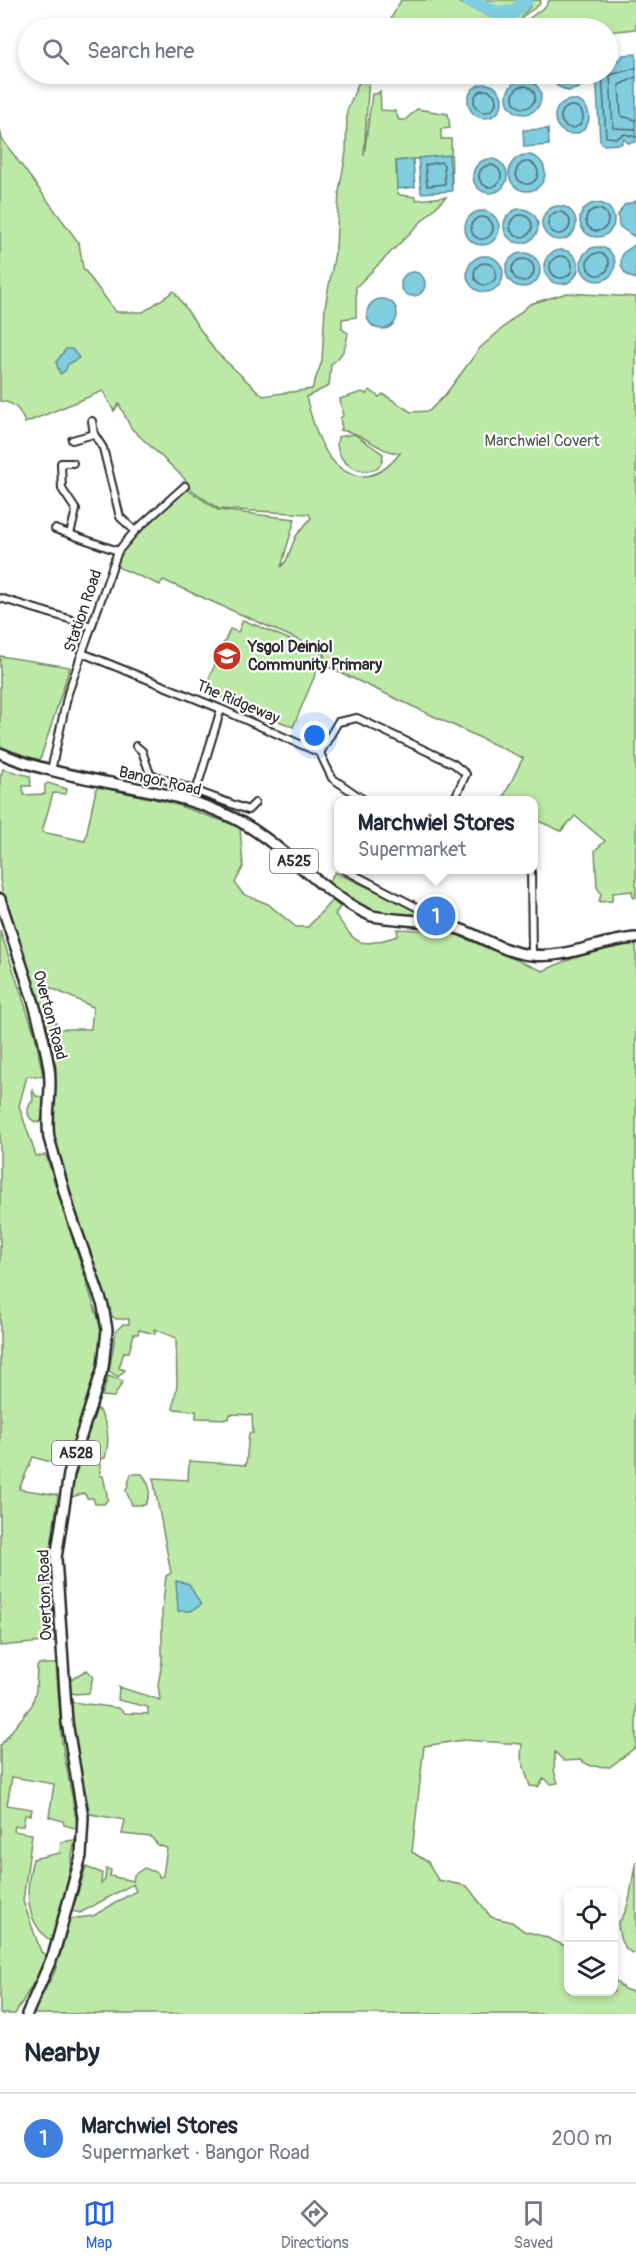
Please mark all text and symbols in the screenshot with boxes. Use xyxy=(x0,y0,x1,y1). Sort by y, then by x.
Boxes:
search box xyxy=(18,18,618,84)
icon: search xyxy=(39,35,72,68)
text: Search here xyxy=(87,37,194,65)
park label: Marchwiel Covert xyxy=(485,431,600,451)
street label: Station Road xyxy=(60,567,106,655)
place label: Ysgol Deiniol Community Primary xyxy=(247,637,382,675)
school or university icon: Ysgol Deiniol Community Primary xyxy=(211,640,243,672)
street label: The Ridgeway xyxy=(193,675,283,729)
your location xyxy=(300,721,329,750)
street label: Bangor Road xyxy=(117,762,203,800)
popup xyxy=(334,796,538,874)
text: Marchwiel Stores xyxy=(358,809,514,837)
text: Supermarket xyxy=(358,837,466,862)
road number: A525 xyxy=(270,849,318,873)
pin: 1 xyxy=(416,894,456,938)
street label: Overton Road xyxy=(28,968,72,1062)
road number: A528 xyxy=(52,1441,100,1465)
street label: Overton Road xyxy=(33,1549,57,1641)
map controls xyxy=(564,1888,618,1996)
button: locate xyxy=(564,1888,618,1942)
button: layers xyxy=(564,1942,618,1996)
text: Nearby xyxy=(24,2037,100,2069)
text: Marchwiel Stores xyxy=(81,2112,238,2140)
text: 1 xyxy=(40,2126,47,2151)
text: 200 m xyxy=(551,2126,612,2151)
text: Supermarket · Bangor Road xyxy=(81,2140,310,2165)
tab: Map xyxy=(83,2197,116,2253)
tab: Directions xyxy=(281,2197,349,2253)
tab: Saved xyxy=(514,2197,553,2253)

